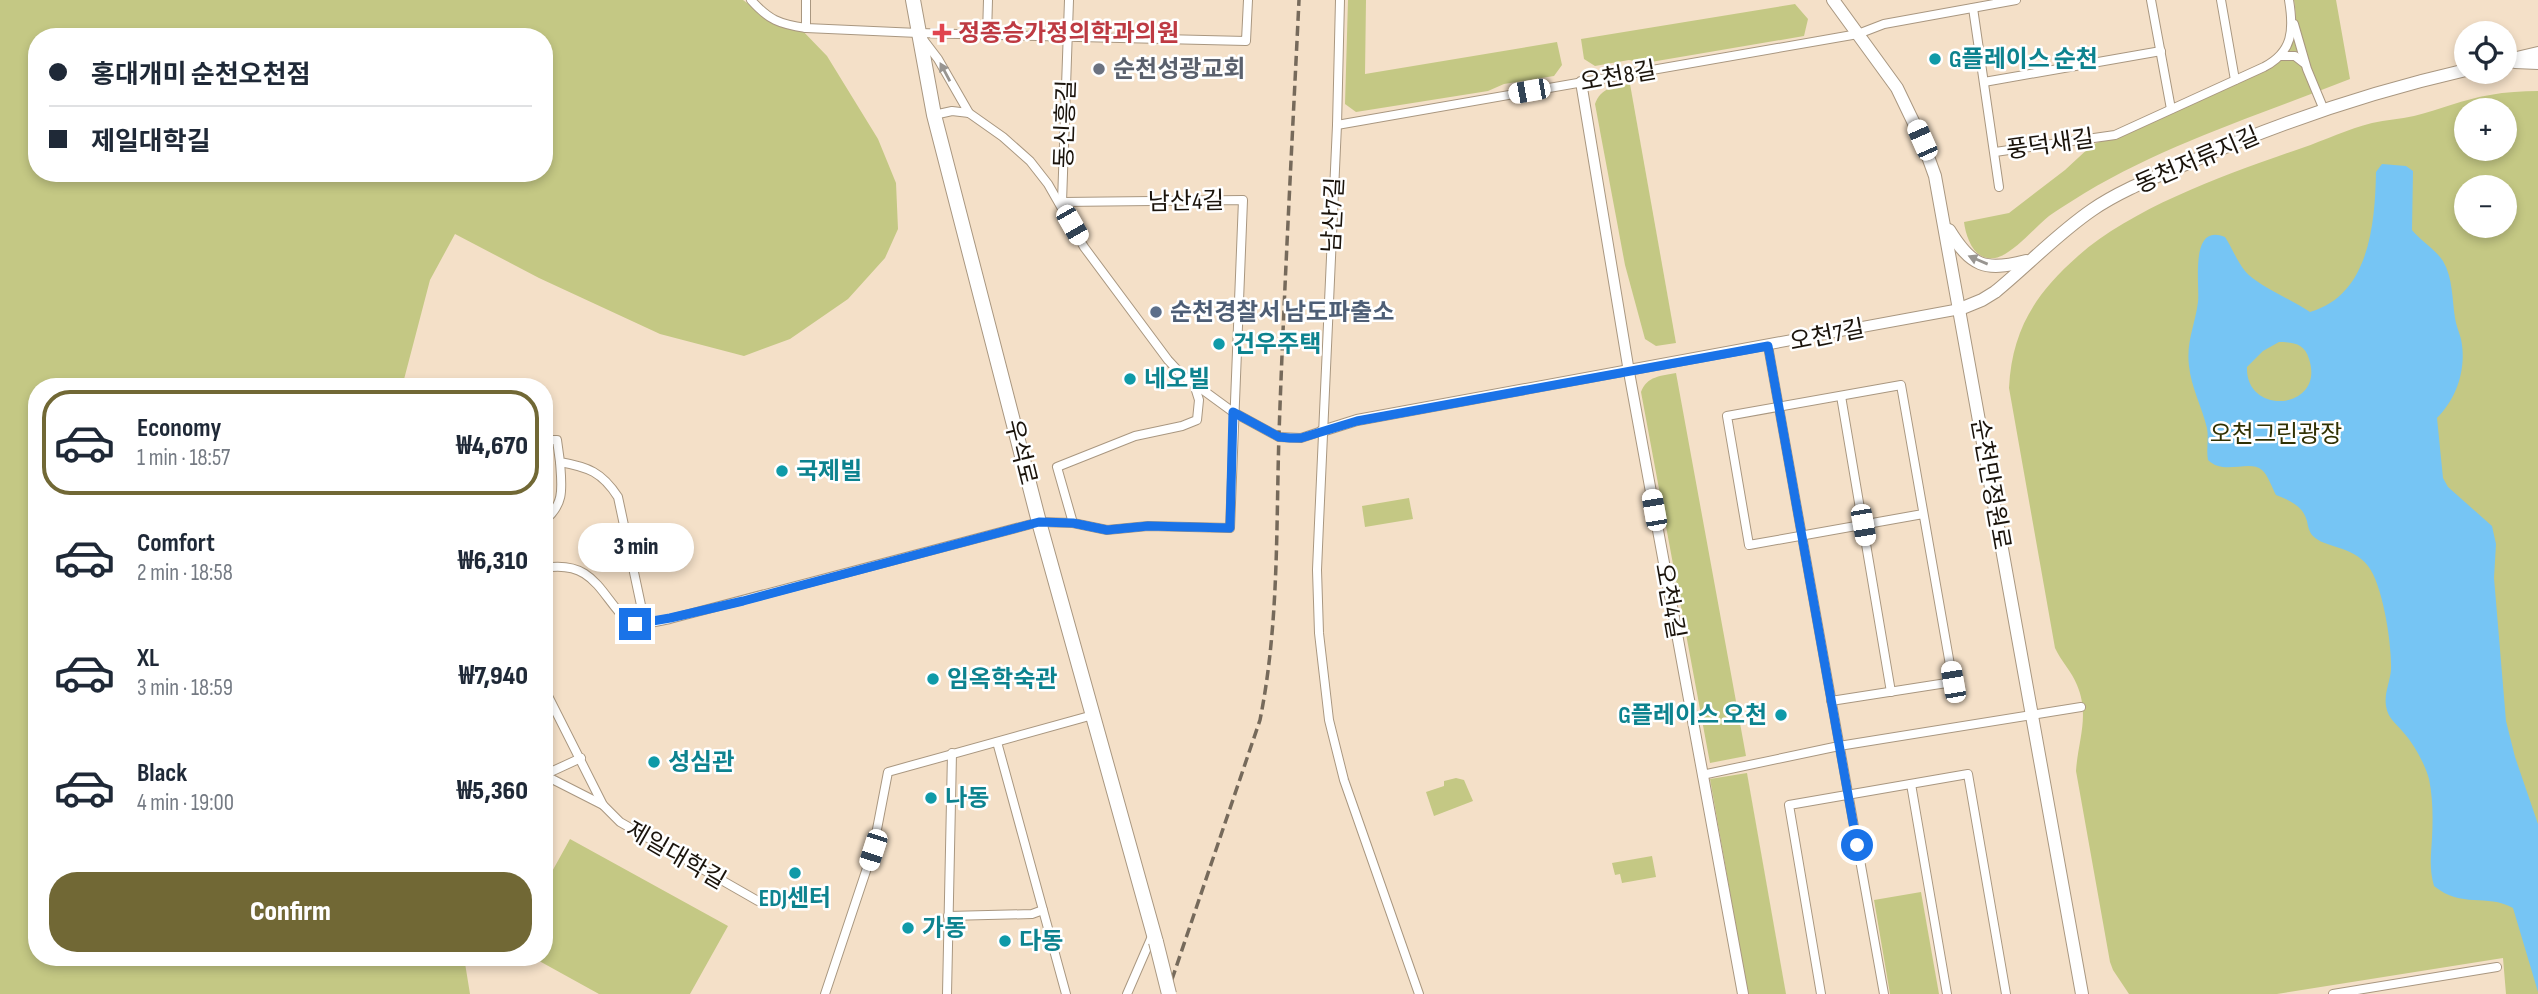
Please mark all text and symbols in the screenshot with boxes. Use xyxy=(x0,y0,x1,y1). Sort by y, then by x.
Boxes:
place label: 정종승가정의학과의원 xyxy=(958,19,1179,48)
map controls xyxy=(2454,21,2517,238)
button: locate xyxy=(2454,21,2517,84)
marker: 정종승가정의학과의원 xyxy=(932,23,952,43)
place label: G플레이스 순천 xyxy=(1949,45,2098,74)
marker: G플레이스 순천 xyxy=(1927,51,1943,67)
place label: 순천성광교회 xyxy=(1113,55,1245,84)
street label: 오천8길 xyxy=(1578,56,1658,97)
text: 홍대개미 순천오천점 xyxy=(91,60,310,91)
marker: 순천성광교회 xyxy=(1091,61,1107,77)
one-way arrow xyxy=(939,62,950,82)
car xyxy=(1507,77,1552,105)
street label: 동신흥길 xyxy=(1049,79,1082,169)
button: + xyxy=(2454,98,2517,161)
car xyxy=(1904,117,1941,163)
street label: 동천저류지길 xyxy=(2131,121,2264,200)
street label: 풍덕새길 xyxy=(2004,124,2096,165)
text: 제일대학길 xyxy=(91,127,211,158)
button: − xyxy=(2454,175,2517,238)
street label: 남산7길 xyxy=(1317,176,1350,254)
street label: 남산4길 xyxy=(1148,186,1224,217)
car xyxy=(1053,202,1092,248)
one-way arrow xyxy=(1967,255,1988,266)
place label: 순천경찰서 남도파출소 xyxy=(1170,298,1395,327)
marker: 순천경찰서 남도파출소 xyxy=(1148,304,1164,320)
street label: 오천7길 xyxy=(1787,314,1867,357)
place label: 건우주택 xyxy=(1233,330,1321,359)
marker: 건우주택 xyxy=(1211,336,1227,352)
place label: 네오빌 xyxy=(1144,365,1210,394)
marker: 네오빌 xyxy=(1122,371,1138,387)
icon: car xyxy=(53,411,116,474)
text: Economy xyxy=(137,413,221,444)
street label: 우석로 xyxy=(998,416,1043,488)
street label: 순천만정원로 xyxy=(1965,416,2016,552)
park label: 오천그린광장 xyxy=(2210,420,2342,449)
text: ₩4,670 xyxy=(456,431,528,462)
text: 1 min · 18:57 xyxy=(137,444,230,472)
place label: 국제빌 xyxy=(796,457,862,486)
marker: 국제빌 xyxy=(774,463,790,479)
car xyxy=(1641,487,1668,533)
car xyxy=(1850,502,1877,548)
callout: 3 min xyxy=(577,522,693,572)
icon: car xyxy=(53,526,116,589)
text: Comfort xyxy=(137,528,215,559)
text: 3 min xyxy=(614,533,658,561)
text: ₩6,310 xyxy=(458,546,528,577)
text: 2 min · 18:58 xyxy=(137,559,233,587)
street label: 오천4길 xyxy=(1649,561,1690,641)
route end xyxy=(619,608,651,640)
icon: car xyxy=(53,641,116,704)
text: XL xyxy=(137,643,159,674)
car xyxy=(1940,659,1967,705)
text: ₩7,940 xyxy=(459,661,528,692)
place label: 임옥학숙관 xyxy=(947,665,1057,694)
marker: 임옥학숙관 xyxy=(925,671,941,687)
text: 3 min · 18:59 xyxy=(137,674,233,702)
place label: G플레이스 오천 xyxy=(1618,701,1767,730)
marker: G플레이스 오천 xyxy=(1773,707,1789,723)
place label: 성심관 xyxy=(668,748,734,777)
marker: 성심관 xyxy=(646,754,662,770)
icon: car xyxy=(53,756,116,819)
text: Black xyxy=(137,758,187,789)
text: ₩5,360 xyxy=(457,776,528,807)
place label: 나동 xyxy=(945,784,989,813)
text: 4 min · 19:00 xyxy=(137,789,234,817)
marker: 나동 xyxy=(923,790,939,806)
street label: 제일대학길 xyxy=(621,815,731,896)
car xyxy=(857,827,890,873)
route start xyxy=(1841,829,1873,861)
marker: EDJ센터 xyxy=(787,865,803,881)
button: Confirm xyxy=(49,872,532,952)
place label: EDJ센터 xyxy=(759,884,831,913)
place label: 가동 xyxy=(922,914,966,943)
marker: 가동 xyxy=(900,920,916,936)
place label: 다동 xyxy=(1019,927,1063,956)
marker: 다동 xyxy=(997,933,1013,949)

